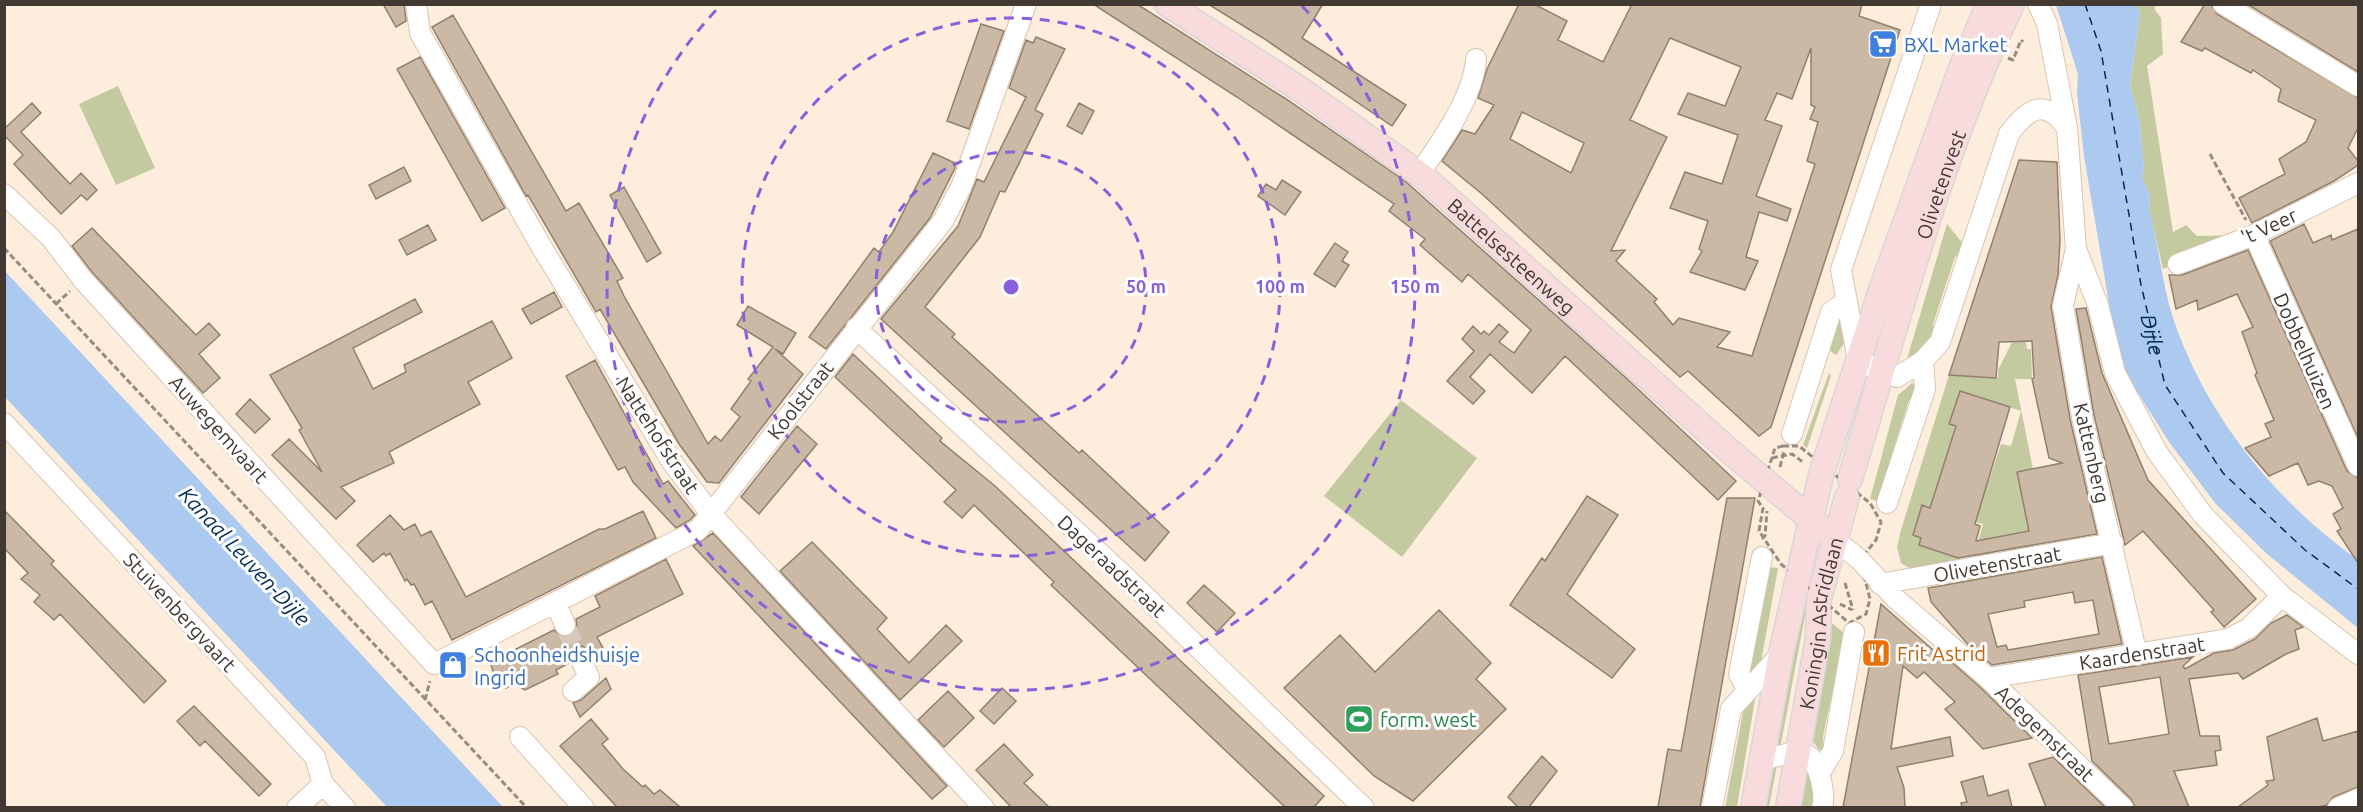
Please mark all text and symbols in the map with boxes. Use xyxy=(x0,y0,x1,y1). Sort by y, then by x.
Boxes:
supermarket icon: BXL Market xyxy=(1867,28,1899,60)
place label: BXL Market xyxy=(1904,33,2008,56)
street label: Olivetenvest xyxy=(1911,127,1970,242)
street label: Battelsesteenweg xyxy=(1444,193,1580,319)
street label: 't Veer xyxy=(2237,203,2301,249)
text: 50 m xyxy=(1126,276,1166,296)
text: 100 m xyxy=(1255,276,1305,296)
text: 150 m xyxy=(1390,276,1440,296)
centre of rings xyxy=(1001,277,1021,297)
street label: Dobbelhuizen xyxy=(2269,289,2341,413)
water label: Dijle xyxy=(2136,312,2170,358)
street label: Koolstraat xyxy=(762,356,838,444)
street label: Auwegemvaart xyxy=(165,371,273,488)
street label: Nattehofstraat xyxy=(612,372,704,498)
street label: Kattenberg xyxy=(2069,401,2115,505)
water label: Kanaal Leuven-Dijle xyxy=(175,482,316,630)
street label: Dageraadstraat xyxy=(1053,510,1171,622)
street label: Koningin Astridlaan xyxy=(1794,534,1847,711)
street label: Olivetenstraat xyxy=(1931,541,2063,587)
street label: Stuivenbergvaart xyxy=(119,548,241,676)
street label: Kaardenstraat xyxy=(2077,632,2207,674)
restaurant icon: Frit Astrid xyxy=(1860,637,1892,669)
place label: Frit Astrid xyxy=(1897,642,1986,665)
place label: Schoonheidshuisje Ingrid xyxy=(474,643,640,689)
shop icon: Schoonheidshuisje Ingrid xyxy=(437,649,469,681)
street label: Adegemstraat xyxy=(1991,680,2099,786)
sports icon: form. west xyxy=(1343,703,1375,735)
place label: form. west xyxy=(1380,708,1477,731)

